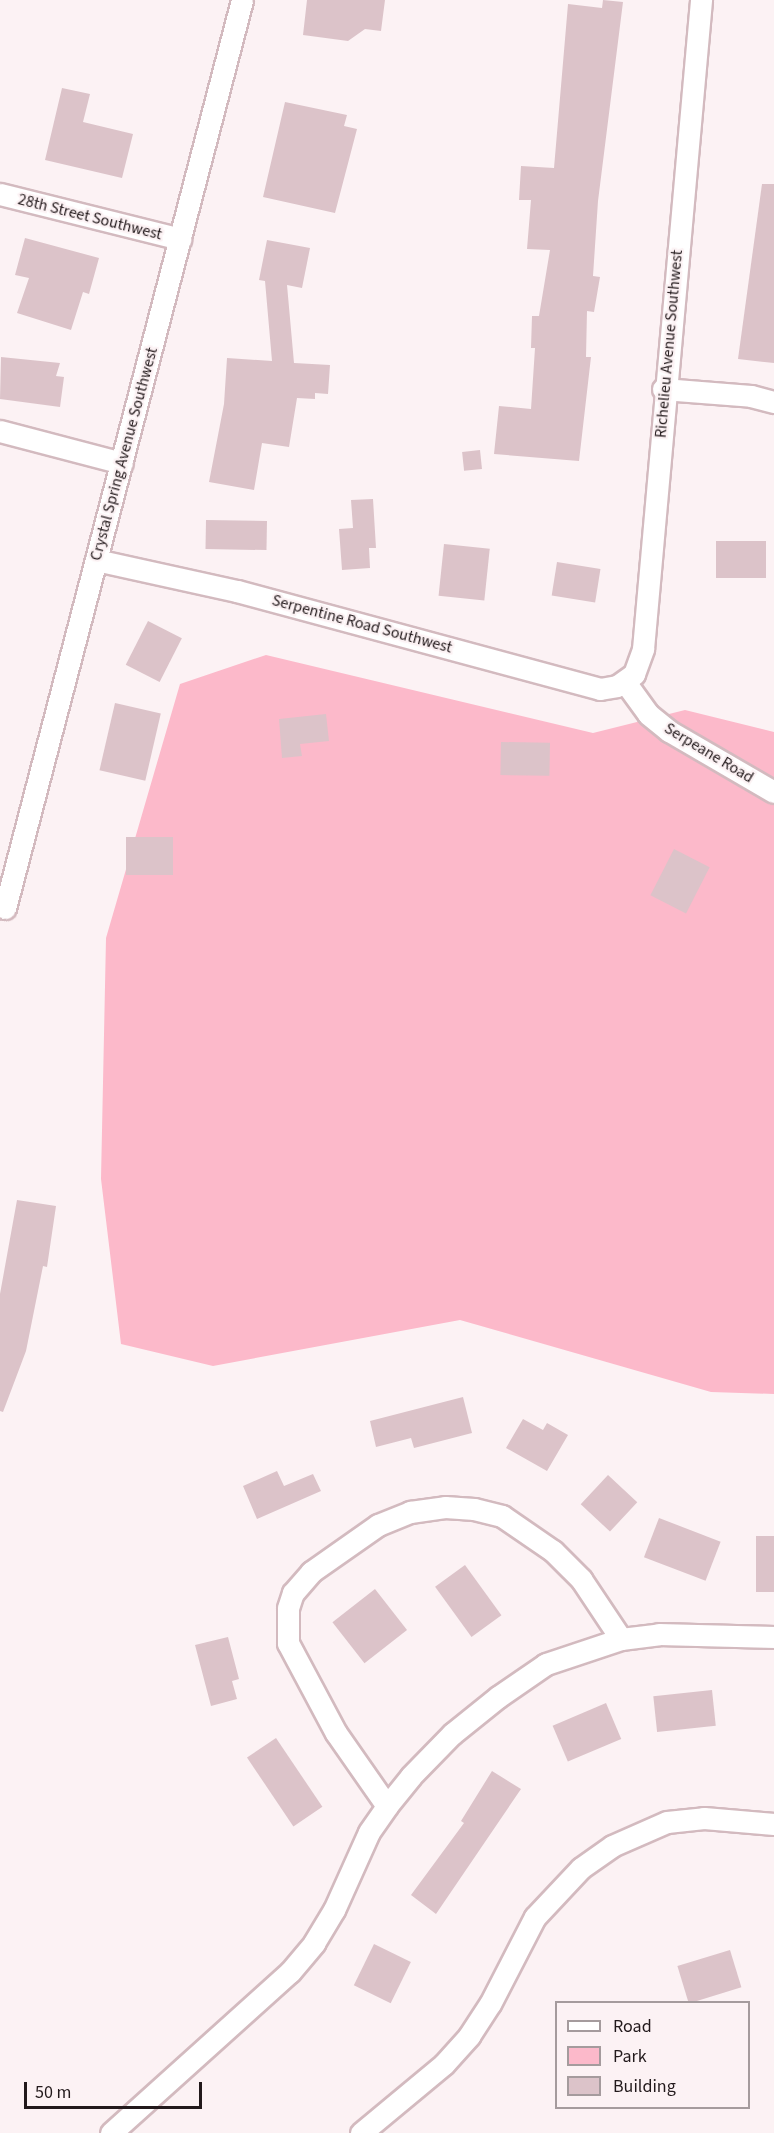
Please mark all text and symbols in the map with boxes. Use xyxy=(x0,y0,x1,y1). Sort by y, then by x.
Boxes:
street label: 28th Street Southwest xyxy=(16,190,164,244)
street label: Richelieu Avenue Southwest xyxy=(651,249,687,439)
street label: Crystal Spring Avenue Southwest xyxy=(86,345,162,563)
street label: Serpentine Road Southwest xyxy=(270,591,454,657)
street label: Serpeane Road xyxy=(661,719,757,787)
legend xyxy=(555,2001,750,2109)
text: Road xyxy=(613,2014,652,2039)
text: Park xyxy=(613,2044,647,2069)
scale bar xyxy=(27,2070,206,2108)
text: Building xyxy=(613,2074,676,2099)
text: 50 m xyxy=(35,2080,71,2105)

